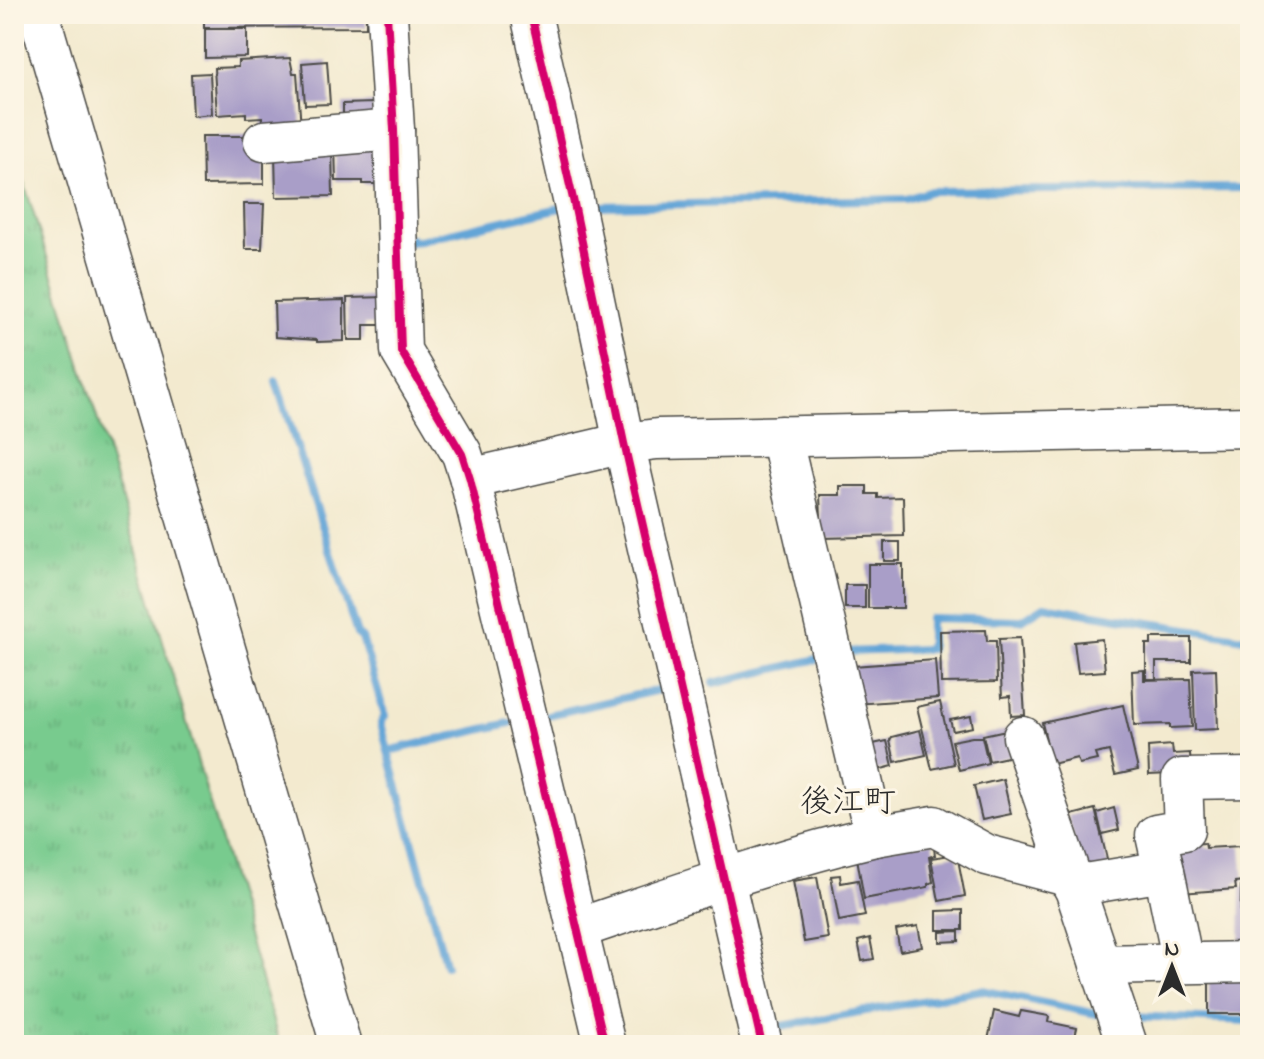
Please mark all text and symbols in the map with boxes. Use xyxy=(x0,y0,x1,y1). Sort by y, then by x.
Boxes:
district label: 後江町 xyxy=(800,780,896,827)
north arrow xyxy=(1132,927,1212,1007)
text: N xyxy=(1165,934,1179,966)

